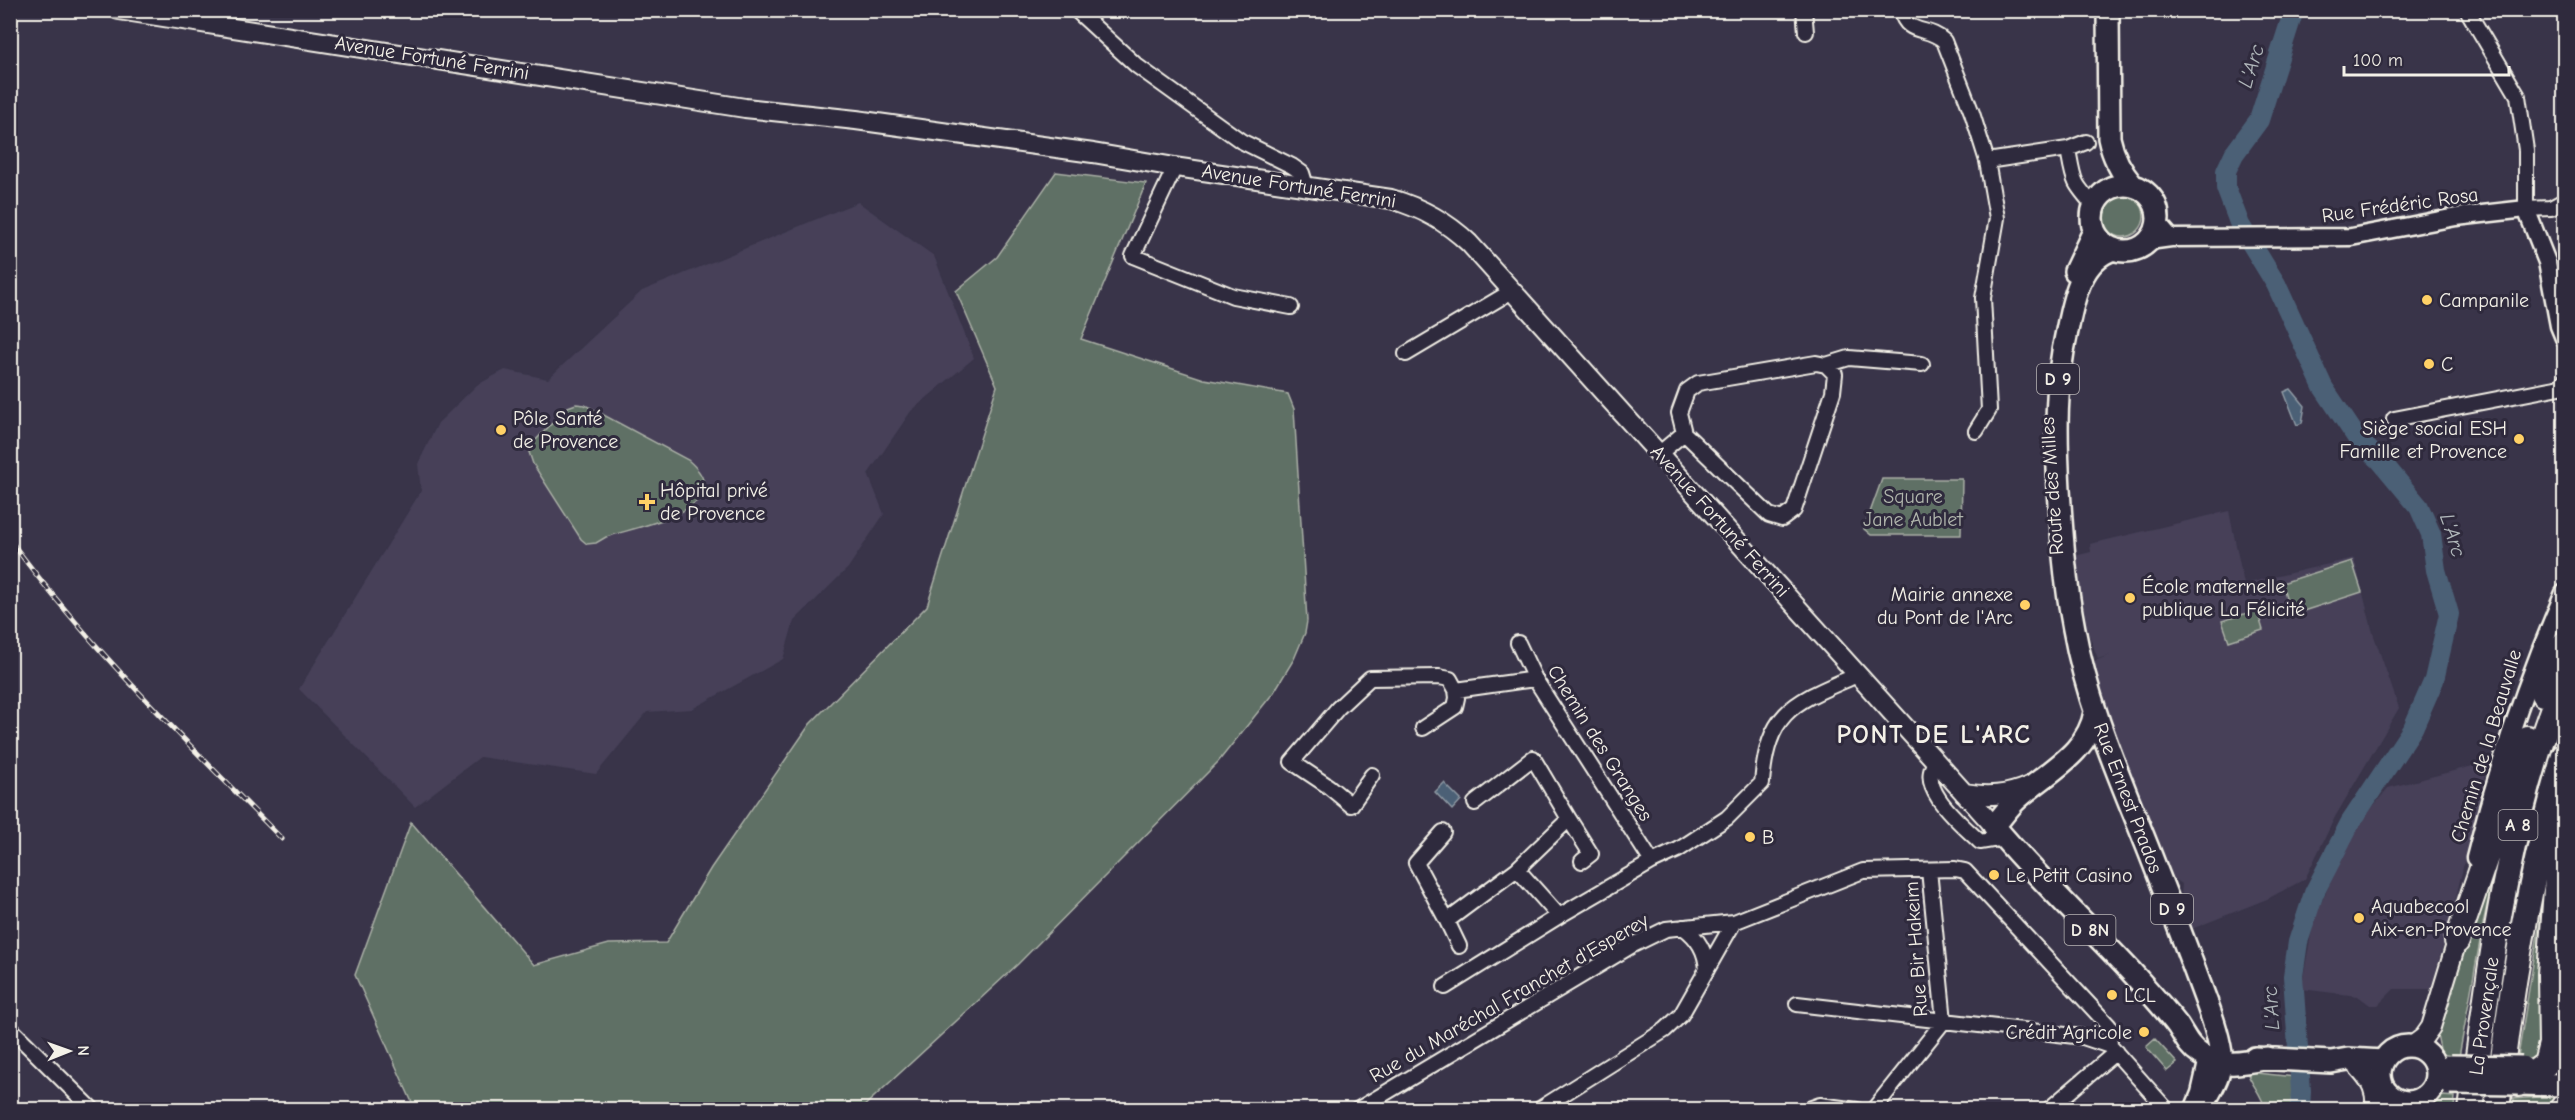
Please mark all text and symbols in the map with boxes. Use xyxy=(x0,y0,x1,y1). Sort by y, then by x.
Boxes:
street label: Avenue Fortuné Ferrini xyxy=(333,31,531,85)
scale bar xyxy=(2344,39,2509,77)
water label: L'Arc xyxy=(2233,41,2269,91)
text: 100 m xyxy=(2353,50,2403,71)
street label: Avenue Fortuné Ferrini xyxy=(1200,159,1398,213)
street label: Rue Frédéric Rosa xyxy=(2320,183,2480,227)
place label: Campanile xyxy=(2439,289,2529,312)
marker: Campanile xyxy=(2420,293,2434,307)
place label: C xyxy=(2441,353,2453,376)
marker: C xyxy=(2422,357,2436,371)
road number: D 9 xyxy=(2037,364,2079,394)
place label: Pôle Santé de Provence xyxy=(513,407,618,453)
street label: Route des Milles xyxy=(2036,416,2068,556)
place label: Siège social ESH Famille et Provence xyxy=(2339,417,2507,463)
marker: Pôle Santé de Provence xyxy=(494,423,508,437)
marker: Siège social ESH Famille et Provence xyxy=(2512,432,2526,446)
street label: Avenue Fortuné Ferrini xyxy=(1646,440,1794,602)
place label: Hôpital privé de Provence xyxy=(660,479,768,525)
park label: Square Jane Aublet xyxy=(1863,485,1964,531)
marker: Hôpital privé de Provence xyxy=(638,493,656,511)
water label: L'Arc xyxy=(2435,510,2471,560)
place label: École maternelle publique La Félicité xyxy=(2142,575,2305,621)
place label: Mairie annexe du Pont de l'Arc xyxy=(1877,583,2013,629)
marker: École maternelle publique La Félicité xyxy=(2123,591,2137,605)
marker: Mairie annexe du Pont de l'Arc xyxy=(2018,598,2032,612)
street label: Chemin de la Beauvalle xyxy=(2446,647,2526,845)
street label: Chemin des Granges xyxy=(1543,661,1657,825)
district label: PONT DE L'ARC xyxy=(1836,720,2032,750)
street label: Rue Ernest Prados xyxy=(2089,720,2167,876)
road number: A 8 xyxy=(2498,810,2538,840)
place label: B xyxy=(1762,826,1774,849)
marker: B xyxy=(1743,830,1757,844)
place label: Le Petit Casino xyxy=(2006,864,2133,887)
marker: Le Petit Casino xyxy=(1987,868,2001,882)
street label: Rue Bir Hakeim xyxy=(1900,881,1932,1017)
road number: D 9 xyxy=(2151,894,2193,924)
place label: Aquabecool Aix-en-Provence xyxy=(2371,895,2512,941)
street label: Rue du Maréchal Franchet d'Esperey xyxy=(1366,909,1652,1087)
marker: Aquabecool Aix-en-Provence xyxy=(2352,911,2366,925)
road number: D 8N xyxy=(2064,915,2116,945)
street label: La Provençale xyxy=(2464,955,2504,1077)
place label: LCL xyxy=(2124,984,2156,1007)
water label: L'Arc xyxy=(2258,985,2284,1031)
marker: LCL xyxy=(2105,988,2119,1002)
north arrow xyxy=(39,1021,99,1081)
place label: Crédit Agricole xyxy=(2006,1021,2132,1044)
marker: Crédit Agricole xyxy=(2137,1025,2151,1039)
text: N xyxy=(74,1045,92,1056)

